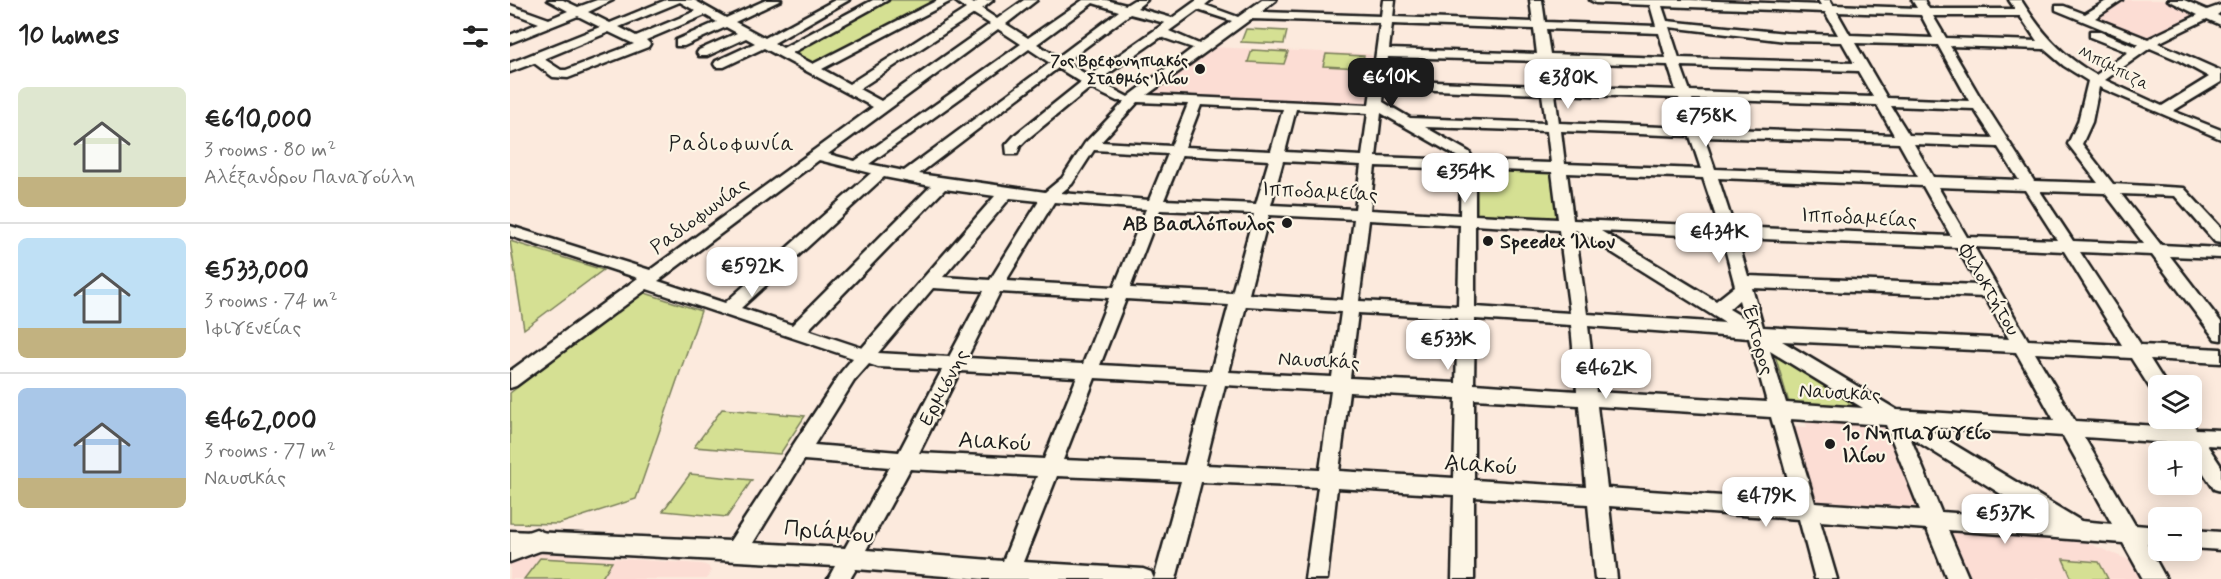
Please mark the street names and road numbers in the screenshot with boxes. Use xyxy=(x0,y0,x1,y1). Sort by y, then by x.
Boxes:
street label: Μπίμπιζα xyxy=(2074,42,2152,95)
street label: Ραδιοφωνίας xyxy=(645,171,755,261)
street label: Ιπποδαμείας xyxy=(1261,176,1379,209)
street label: Ιπποδαμείας xyxy=(1800,202,1918,235)
street label: Φιλοκτήτου xyxy=(1951,238,2026,341)
street label: Έκτορος xyxy=(1735,302,1780,379)
street label: Ερμιόνης xyxy=(913,344,976,431)
street label: Ναυσικάς xyxy=(1277,346,1361,377)
street label: Ναυσικάς xyxy=(1798,378,1882,409)
street label: Αιακού xyxy=(957,425,1033,460)
street label: Αιακού xyxy=(1443,447,1519,484)
street label: Πριάμου xyxy=(783,513,875,552)

